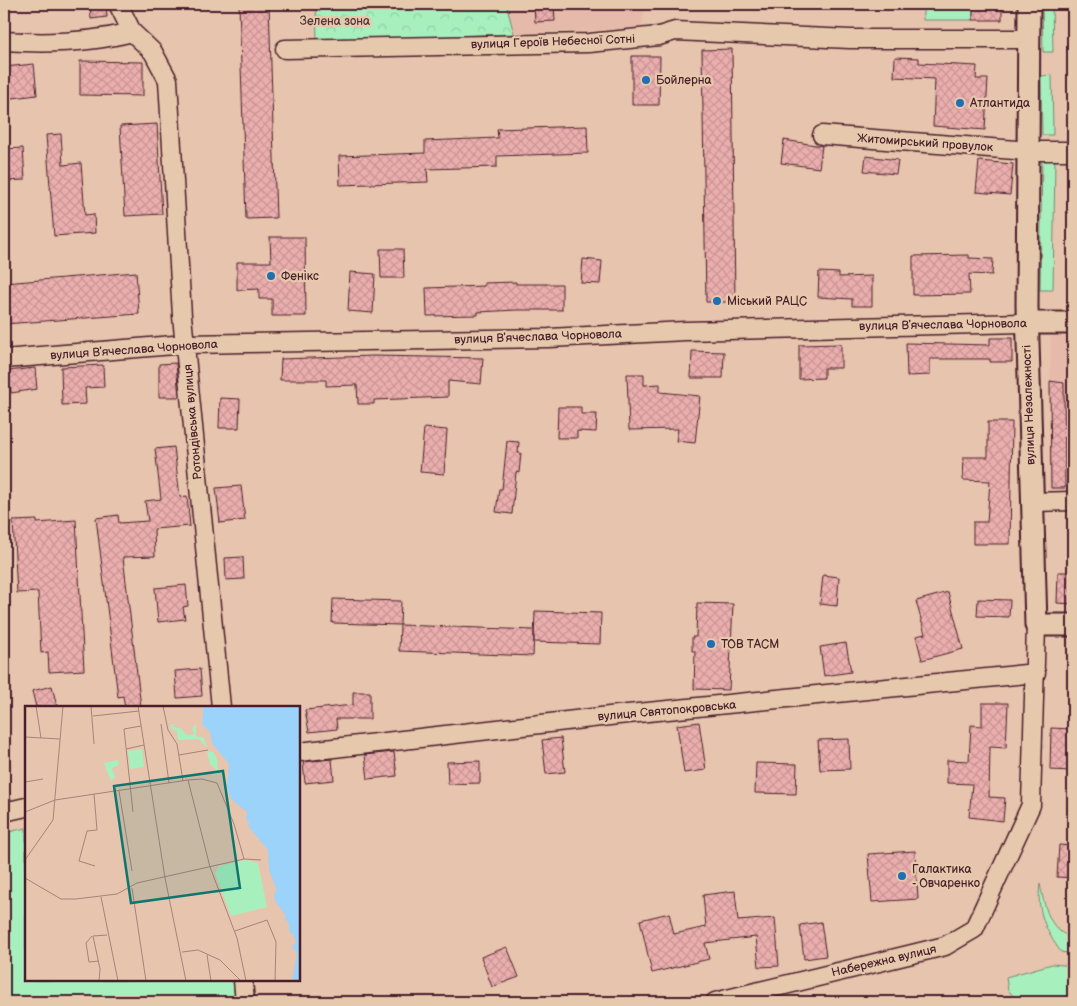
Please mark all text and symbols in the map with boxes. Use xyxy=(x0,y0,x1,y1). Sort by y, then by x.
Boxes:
park label: Зелена зона xyxy=(300,14,370,29)
street label: вулиця Героїв Небесної Сотні xyxy=(471,32,635,52)
place label: Бойлерна xyxy=(656,73,712,88)
marker: Бойлерна xyxy=(640,74,652,86)
place label: Атлантида xyxy=(969,96,1030,111)
marker: Атлантида xyxy=(954,97,966,109)
street label: Житомирський провулок xyxy=(856,131,994,155)
place label: Фенікс xyxy=(281,269,319,284)
marker: Фенікс xyxy=(265,270,277,282)
place label: Міський РАЦС xyxy=(727,294,807,309)
marker: Міський РАЦС xyxy=(711,295,723,307)
street label: вулиця Вʼячеслава Чорновола xyxy=(859,316,1027,334)
street label: вулиця Вʼячеслава Чорновола xyxy=(454,327,622,347)
street label: вулиця Вʼячеслава Чорновола xyxy=(50,337,218,363)
street label: вулиця Незалежності xyxy=(1019,345,1039,465)
street label: Ротондівська вулиця xyxy=(180,363,206,480)
place label: ТОВ ТАСМ xyxy=(721,637,779,652)
marker: ТОВ ТАСМ xyxy=(705,638,717,650)
street label: вулиця Святопокровська xyxy=(597,697,737,725)
inset map xyxy=(25,706,300,981)
place label: Галактика - Овчаренко xyxy=(912,862,980,891)
marker: Галактика - Овчаренко xyxy=(896,870,908,882)
street label: Набережна вулиця xyxy=(830,942,938,980)

